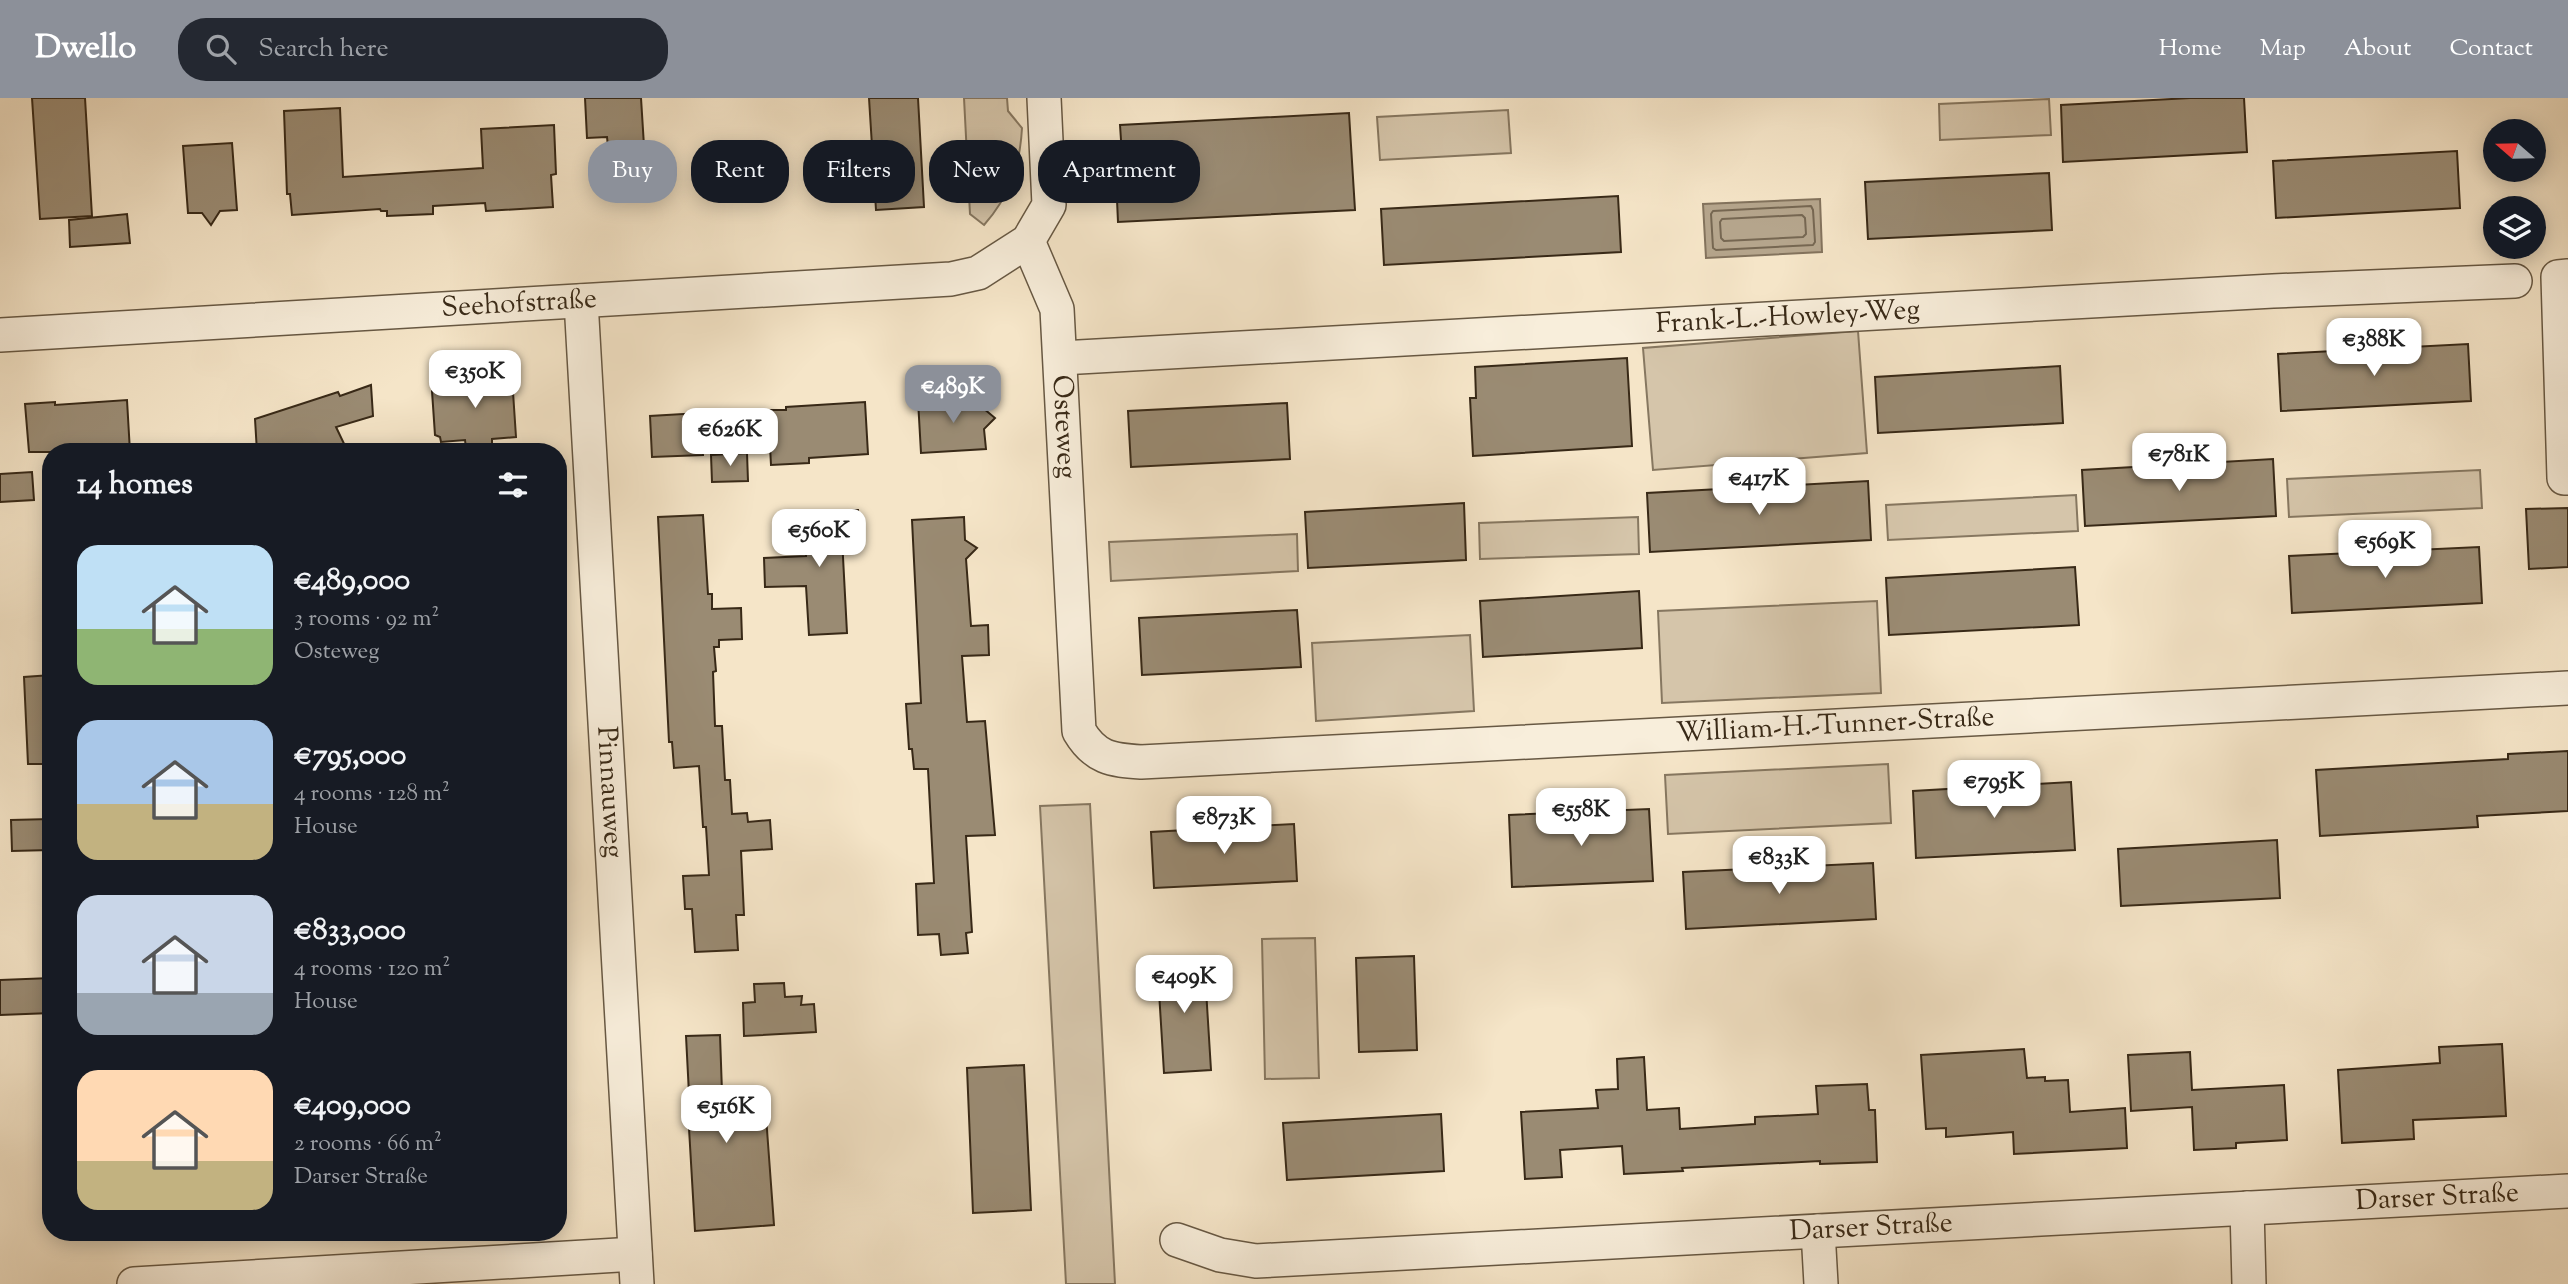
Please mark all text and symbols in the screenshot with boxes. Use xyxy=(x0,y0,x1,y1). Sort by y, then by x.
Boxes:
search box xyxy=(178,18,668,81)
text: Dwello xyxy=(35,25,136,73)
icon: search xyxy=(202,30,240,68)
text: Search here xyxy=(258,31,389,68)
text: Home xyxy=(2159,32,2222,66)
text: Map xyxy=(2260,32,2306,66)
text: About xyxy=(2344,32,2411,66)
text: Contact xyxy=(2449,32,2533,66)
north arrow xyxy=(2483,119,2546,182)
map controls xyxy=(2483,119,2546,259)
chip: Buy xyxy=(588,140,677,203)
chip: Rent xyxy=(691,140,789,203)
chip: Filters xyxy=(803,140,915,203)
chip: New xyxy=(929,140,1024,203)
chip: Apartment xyxy=(1038,140,1200,203)
button: layers xyxy=(2483,196,2546,259)
street label: Seehofstraße xyxy=(440,280,598,329)
street label: Frank-L.-Howley-Weg xyxy=(1655,291,1921,345)
pin: €388K xyxy=(2325,318,2423,378)
text: €388K xyxy=(2342,324,2406,357)
pin: €350K xyxy=(426,350,524,410)
text: €350K xyxy=(445,356,505,389)
pin: €489K xyxy=(904,366,1002,425)
text: €489K xyxy=(921,371,985,404)
street label: Osteweg xyxy=(1040,374,1086,480)
pin: €626K xyxy=(681,408,779,468)
text: €626K xyxy=(698,414,762,447)
pin: €781K xyxy=(2130,434,2228,493)
text: €781K xyxy=(2148,439,2210,472)
pin: €417K xyxy=(1710,458,1808,517)
text: €417K xyxy=(1729,463,1789,496)
text: 14 homes xyxy=(77,464,193,507)
icon: filters xyxy=(494,466,532,504)
pin: €560K xyxy=(770,510,868,569)
text: €560K xyxy=(788,515,850,548)
pin: €569K xyxy=(2336,520,2434,580)
text: €569K xyxy=(2354,526,2416,559)
text: €489,000 xyxy=(294,560,410,603)
icon: home xyxy=(133,573,217,657)
text: 3 rooms · 92 m² xyxy=(294,603,439,636)
text: Osteweg xyxy=(294,636,379,669)
street label: William-H.-Tunner-Straße xyxy=(1675,698,1995,754)
street label: Pinnauweg xyxy=(585,725,633,859)
text: €795,000 xyxy=(294,735,406,778)
icon: home xyxy=(133,748,217,832)
pin: €795K xyxy=(1945,760,2043,820)
text: €795K xyxy=(1963,766,2025,799)
text: 4 rooms · 128 m² xyxy=(294,778,450,811)
pin: €558K xyxy=(1532,788,1630,848)
text: €558K xyxy=(1552,794,1610,827)
pin: €873K xyxy=(1175,796,1273,856)
text: €873K xyxy=(1192,802,1256,835)
text: House xyxy=(294,811,358,844)
pin: €833K xyxy=(1730,836,1828,896)
text: €833K xyxy=(1749,842,1809,875)
text: €833,000 xyxy=(294,910,406,953)
icon: home xyxy=(133,923,217,1007)
text: 4 rooms · 120 m² xyxy=(294,953,450,986)
pin: €409K xyxy=(1135,956,1233,1015)
text: €409K xyxy=(1152,961,1216,994)
text: House xyxy=(294,986,358,1019)
text: €409,000 xyxy=(294,1085,411,1128)
pin: €516K xyxy=(677,1086,775,1145)
text: €516K xyxy=(697,1091,755,1124)
icon: home xyxy=(133,1098,217,1182)
text: 2 rooms · 66 m² xyxy=(294,1128,442,1161)
text: Darser Straße xyxy=(294,1161,428,1194)
street label: Darser Straße xyxy=(2355,1174,2520,1222)
street label: Darser Straße xyxy=(1788,1204,1954,1253)

